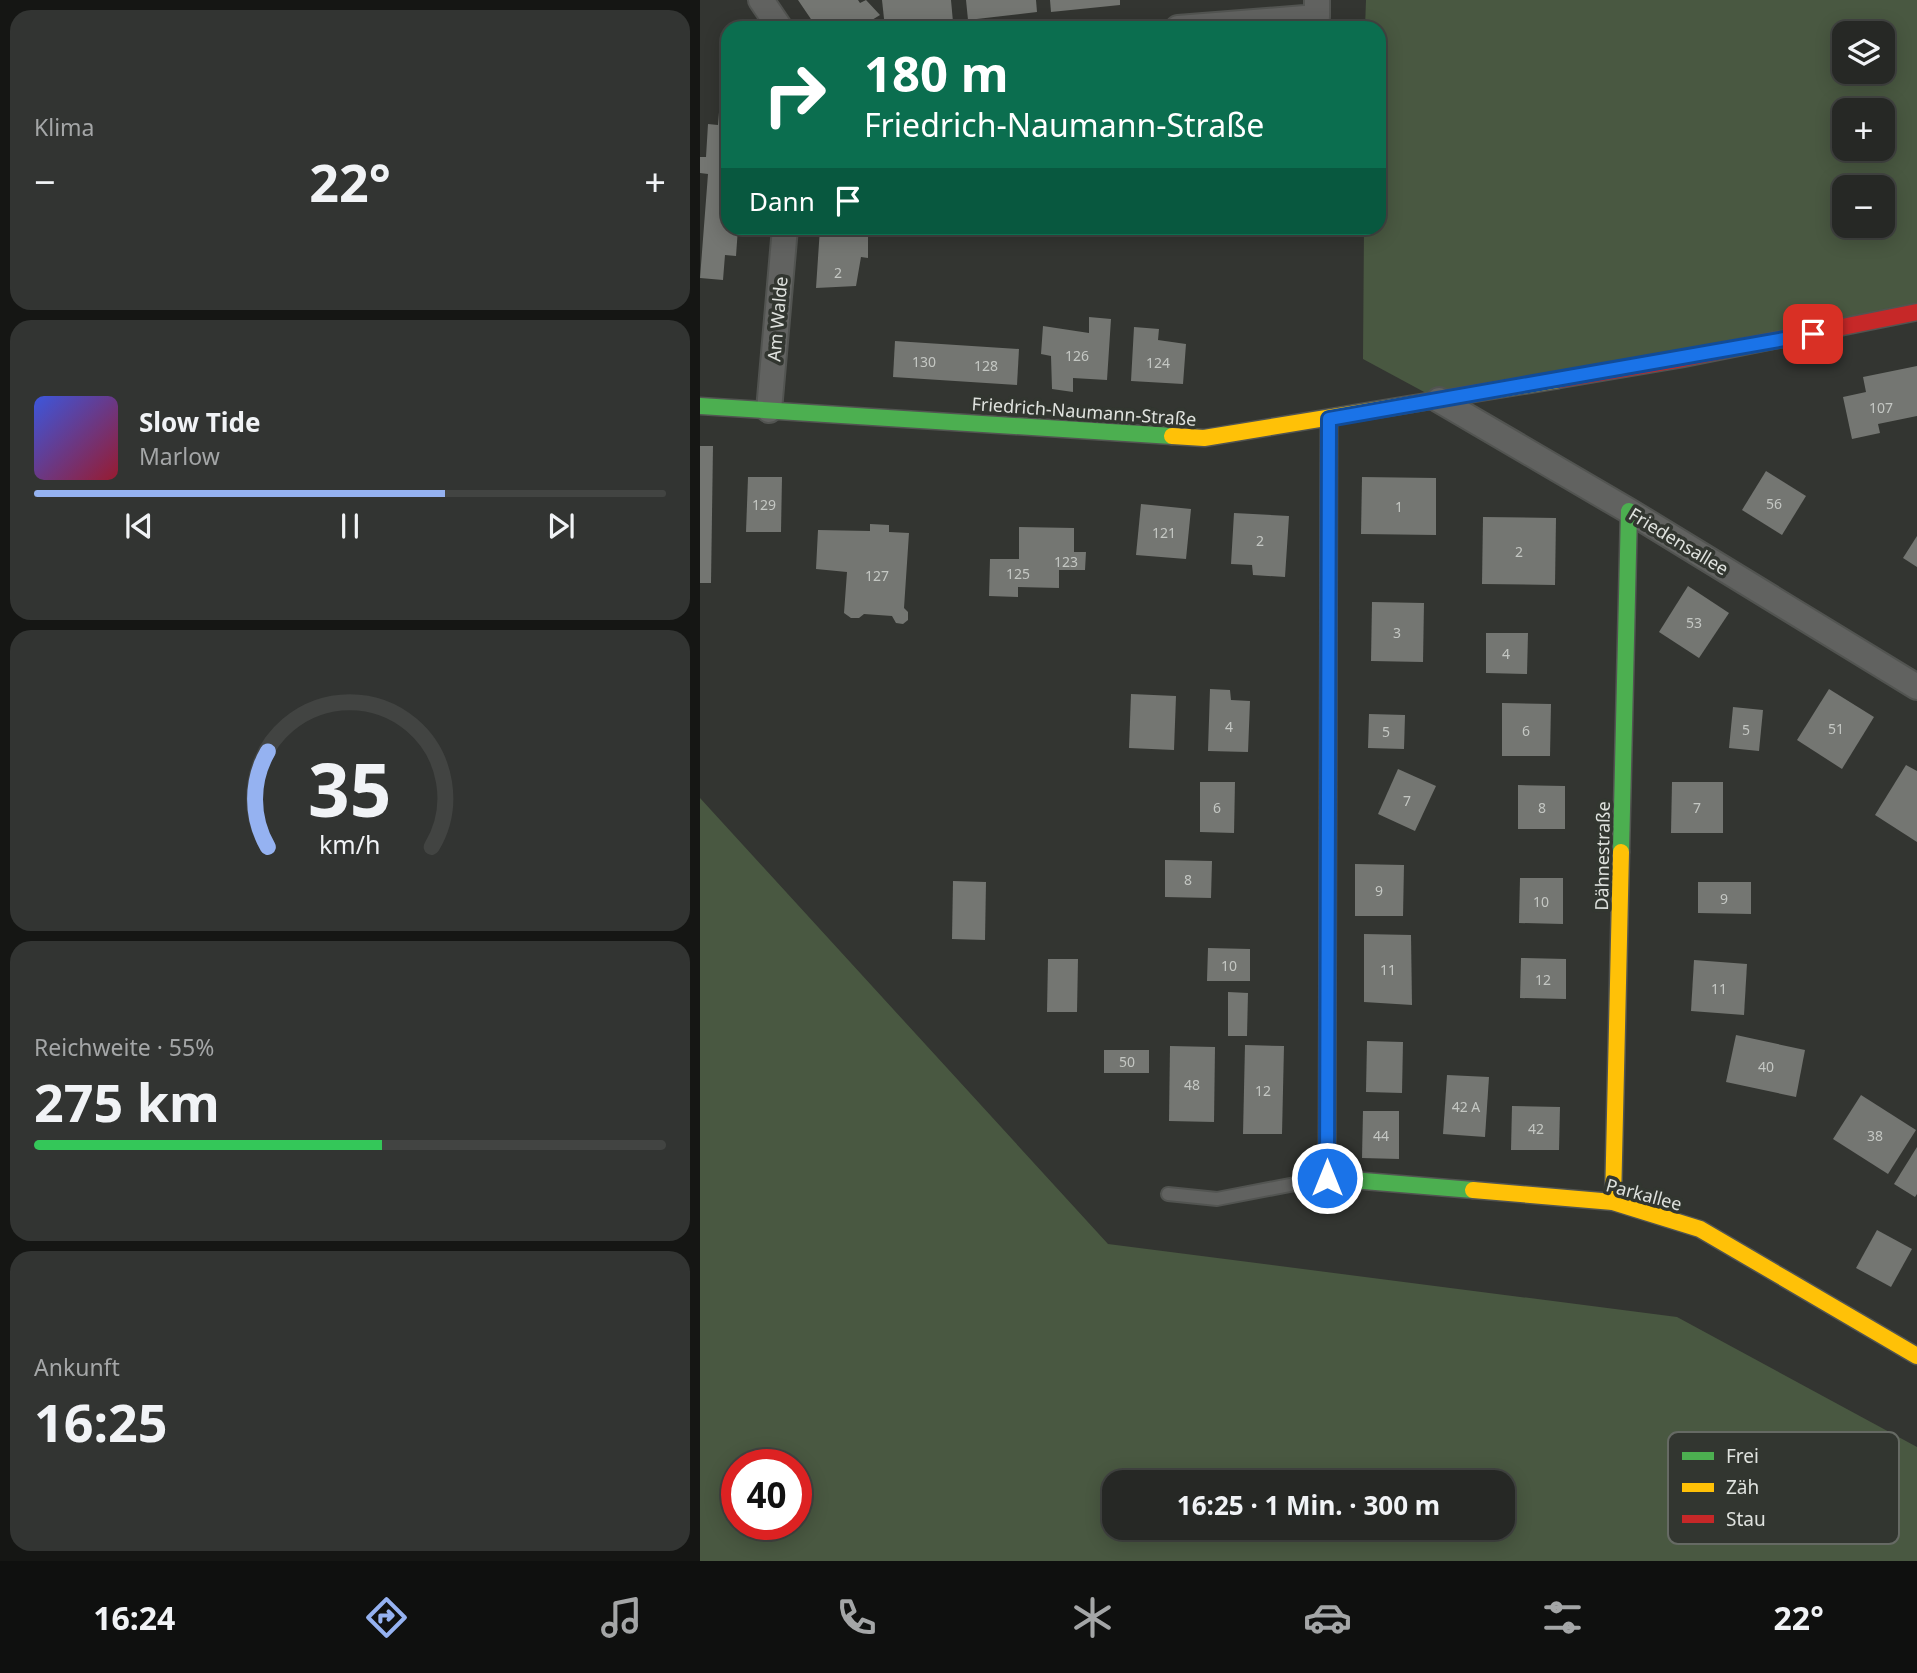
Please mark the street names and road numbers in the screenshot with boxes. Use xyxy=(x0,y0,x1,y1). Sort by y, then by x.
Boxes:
street label: Am Walde xyxy=(761,275,793,363)
street label: Friedrich-Naumann-Straße xyxy=(971,391,1197,431)
street label: Friedensallee xyxy=(1625,502,1733,580)
street label: Dähnestraße xyxy=(1589,801,1615,911)
street label: Parkallee xyxy=(1603,1172,1685,1216)

